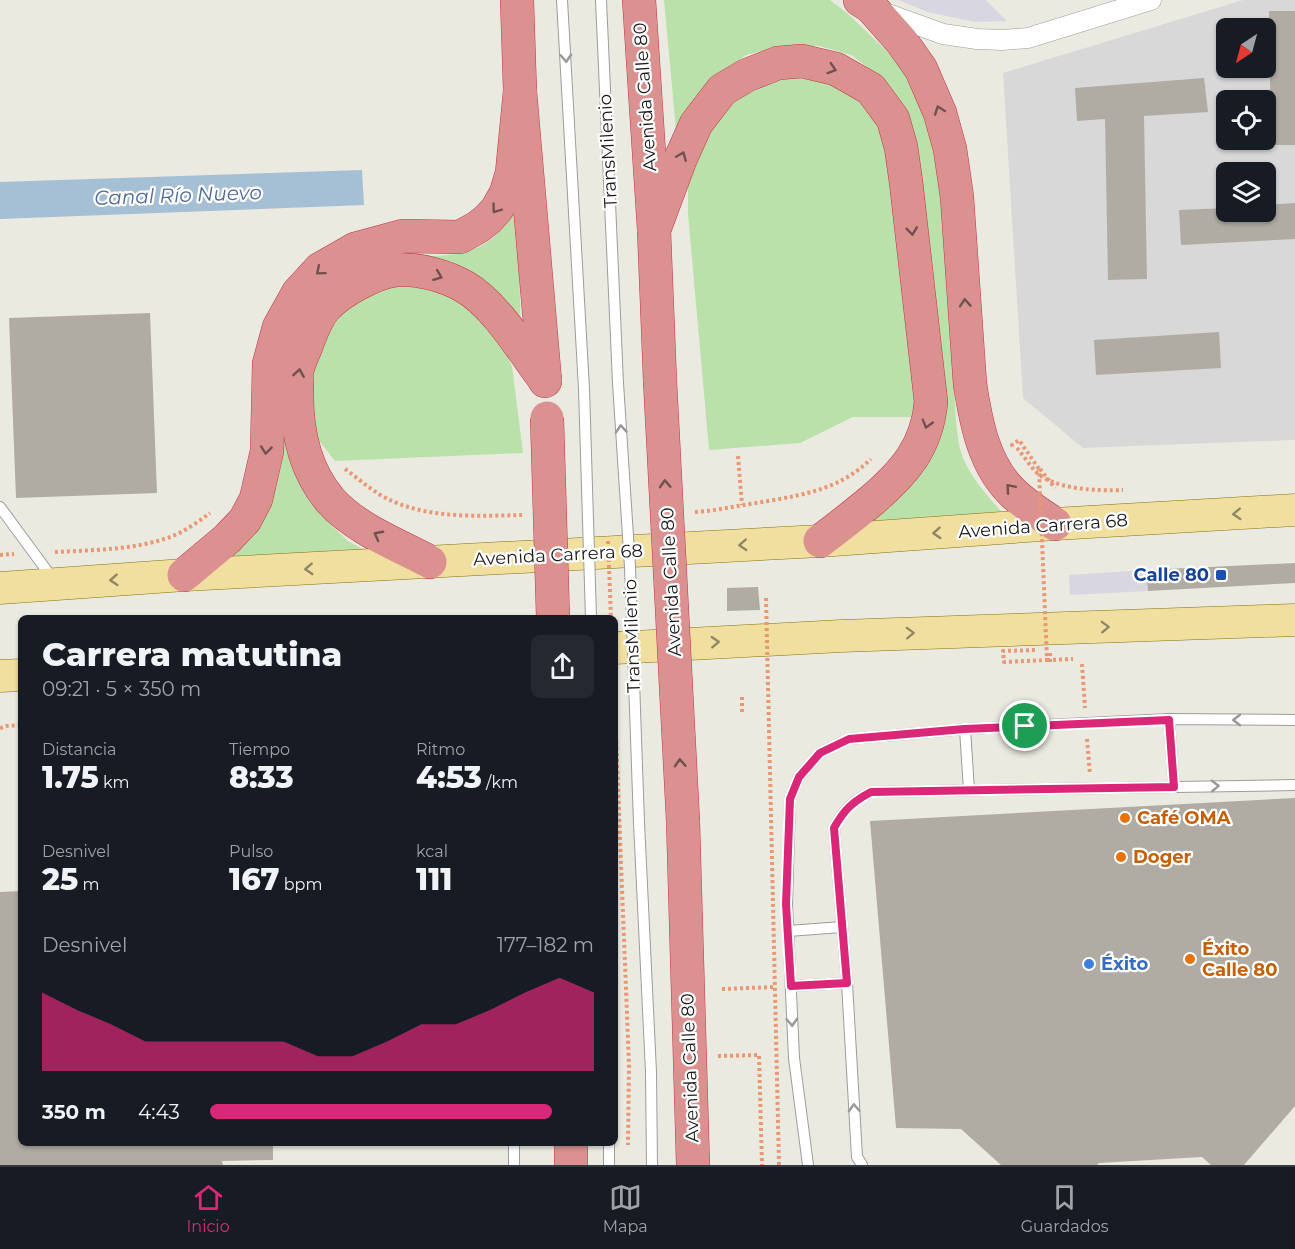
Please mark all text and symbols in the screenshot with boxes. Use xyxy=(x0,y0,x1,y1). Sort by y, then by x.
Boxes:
north arrow xyxy=(1216,18,1276,78)
map controls xyxy=(1216,18,1276,222)
street label: Avenida Calle 80 xyxy=(629,22,661,172)
one-way arrow xyxy=(559,54,572,63)
one-way arrow xyxy=(826,62,837,74)
button: locate xyxy=(1216,90,1276,150)
street label: TransMilenio xyxy=(594,93,622,209)
one-way arrow xyxy=(933,106,946,116)
one-way arrow xyxy=(675,151,687,162)
button: layers xyxy=(1216,162,1276,222)
water label: Canal Río Nuevo xyxy=(94,180,262,210)
one-way arrow xyxy=(492,202,503,213)
one-way arrow xyxy=(905,226,918,236)
one-way arrow xyxy=(316,264,327,275)
one-way arrow xyxy=(431,269,442,281)
one-way arrow xyxy=(958,298,971,307)
one-way arrow xyxy=(292,368,304,378)
one-way arrow xyxy=(922,418,934,429)
one-way arrow xyxy=(615,425,628,434)
one-way arrow xyxy=(260,446,273,455)
one-way arrow xyxy=(659,479,672,488)
one-way arrow xyxy=(1006,484,1017,495)
street label: Avenida Calle 80 xyxy=(656,507,686,657)
one-way arrow xyxy=(1232,507,1241,520)
street label: Avenida Carrera 68 xyxy=(958,509,1128,543)
one-way arrow xyxy=(933,526,942,539)
one-way arrow xyxy=(374,531,385,542)
one-way arrow xyxy=(738,539,747,552)
street label: Avenida Carrera 68 xyxy=(473,540,643,570)
one-way arrow xyxy=(304,562,313,575)
place label: Calle 80 xyxy=(1134,564,1209,586)
marker: Calle 80 xyxy=(1214,568,1228,582)
one-way arrow xyxy=(110,573,119,586)
street label: TransMilenio xyxy=(619,579,645,693)
one-way arrow xyxy=(1101,620,1110,633)
one-way arrow xyxy=(906,627,915,640)
text: Carrera matutina xyxy=(42,634,342,674)
button: share xyxy=(531,635,594,698)
one-way arrow xyxy=(711,636,720,649)
text: 09:21 · 5 × 350 m xyxy=(42,677,201,701)
pin xyxy=(999,700,1050,751)
icon: arrive xyxy=(1008,709,1041,742)
one-way arrow xyxy=(1232,714,1241,726)
text: Distancia xyxy=(42,740,116,759)
text: Tiempo xyxy=(229,740,290,759)
text: Ritmo xyxy=(416,740,465,759)
one-way arrow xyxy=(673,758,686,767)
text: 1.75 xyxy=(42,759,99,796)
text: 8:33 xyxy=(229,759,294,796)
text: 4:53 xyxy=(416,759,482,796)
text: km xyxy=(99,773,129,792)
text: /km xyxy=(482,773,518,792)
one-way arrow xyxy=(1210,780,1219,792)
place label: Café OMA xyxy=(1137,807,1231,829)
marker: Café OMA xyxy=(1118,811,1132,825)
text: Desnivel xyxy=(42,842,110,861)
text: Pulso xyxy=(229,842,273,861)
text: kcal xyxy=(416,842,448,861)
place label: Doger xyxy=(1133,846,1192,868)
marker: Doger xyxy=(1114,850,1128,864)
text: 25 xyxy=(42,861,78,898)
text: 167 xyxy=(229,861,280,898)
text: 111 xyxy=(416,861,452,898)
text: m xyxy=(78,875,99,894)
text: bpm xyxy=(280,875,322,894)
text: Desnivel xyxy=(42,933,127,957)
text: 177–182 m xyxy=(497,933,594,957)
place label: Éxito Calle 80 xyxy=(1202,938,1277,981)
marker: Éxito Calle 80 xyxy=(1183,952,1197,966)
place label: Éxito xyxy=(1101,953,1149,975)
marker: Éxito xyxy=(1082,957,1096,971)
street label: Avenida Calle 80 xyxy=(676,993,704,1143)
one-way arrow xyxy=(786,1017,799,1026)
text: 350 m xyxy=(42,1100,106,1124)
text: 4:43 xyxy=(138,1100,180,1124)
one-way arrow xyxy=(848,1104,861,1113)
tab: Inicio xyxy=(187,1181,230,1236)
tab: Mapa xyxy=(603,1181,648,1236)
tab: Guardados xyxy=(1021,1181,1108,1236)

